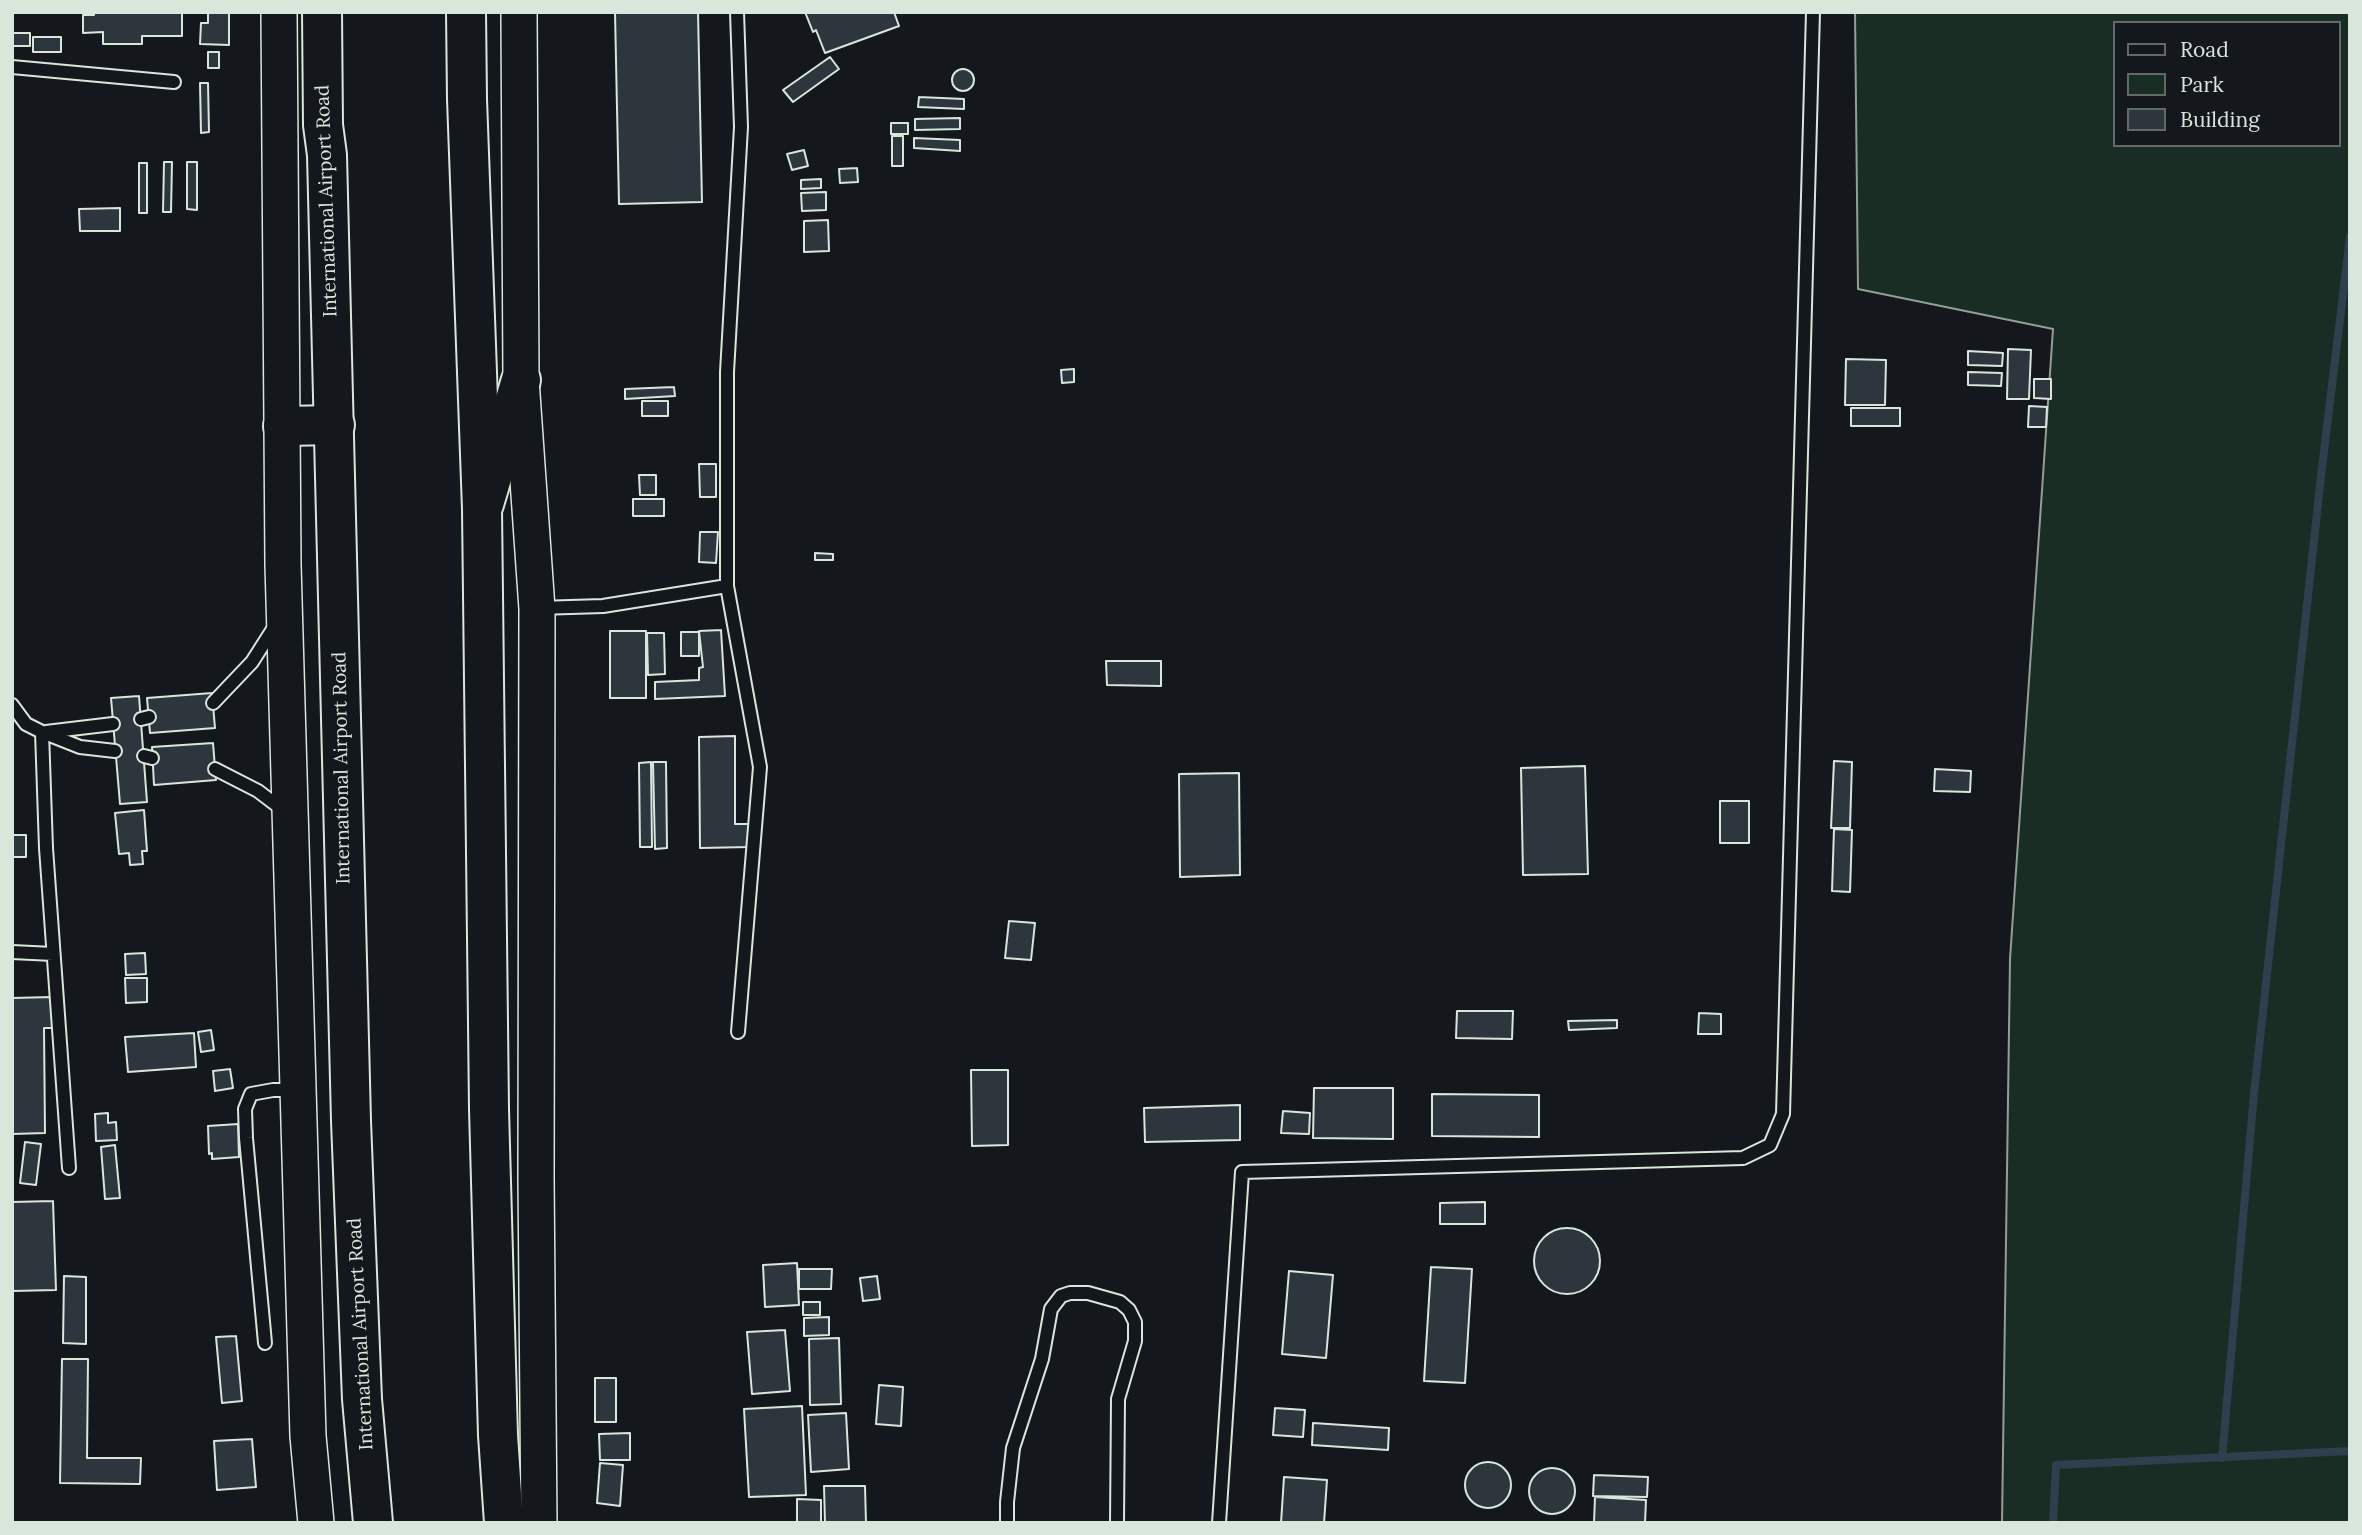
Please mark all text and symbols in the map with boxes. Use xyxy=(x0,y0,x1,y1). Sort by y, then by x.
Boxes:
legend xyxy=(2114,21,2341,147)
text: Road xyxy=(2180,36,2229,63)
text: Park xyxy=(2180,71,2224,98)
street label: International Airport Road xyxy=(312,84,342,318)
text: Building xyxy=(2180,106,2260,133)
street label: International Airport Road xyxy=(329,651,355,885)
street label: International Airport Road xyxy=(344,1217,378,1451)

